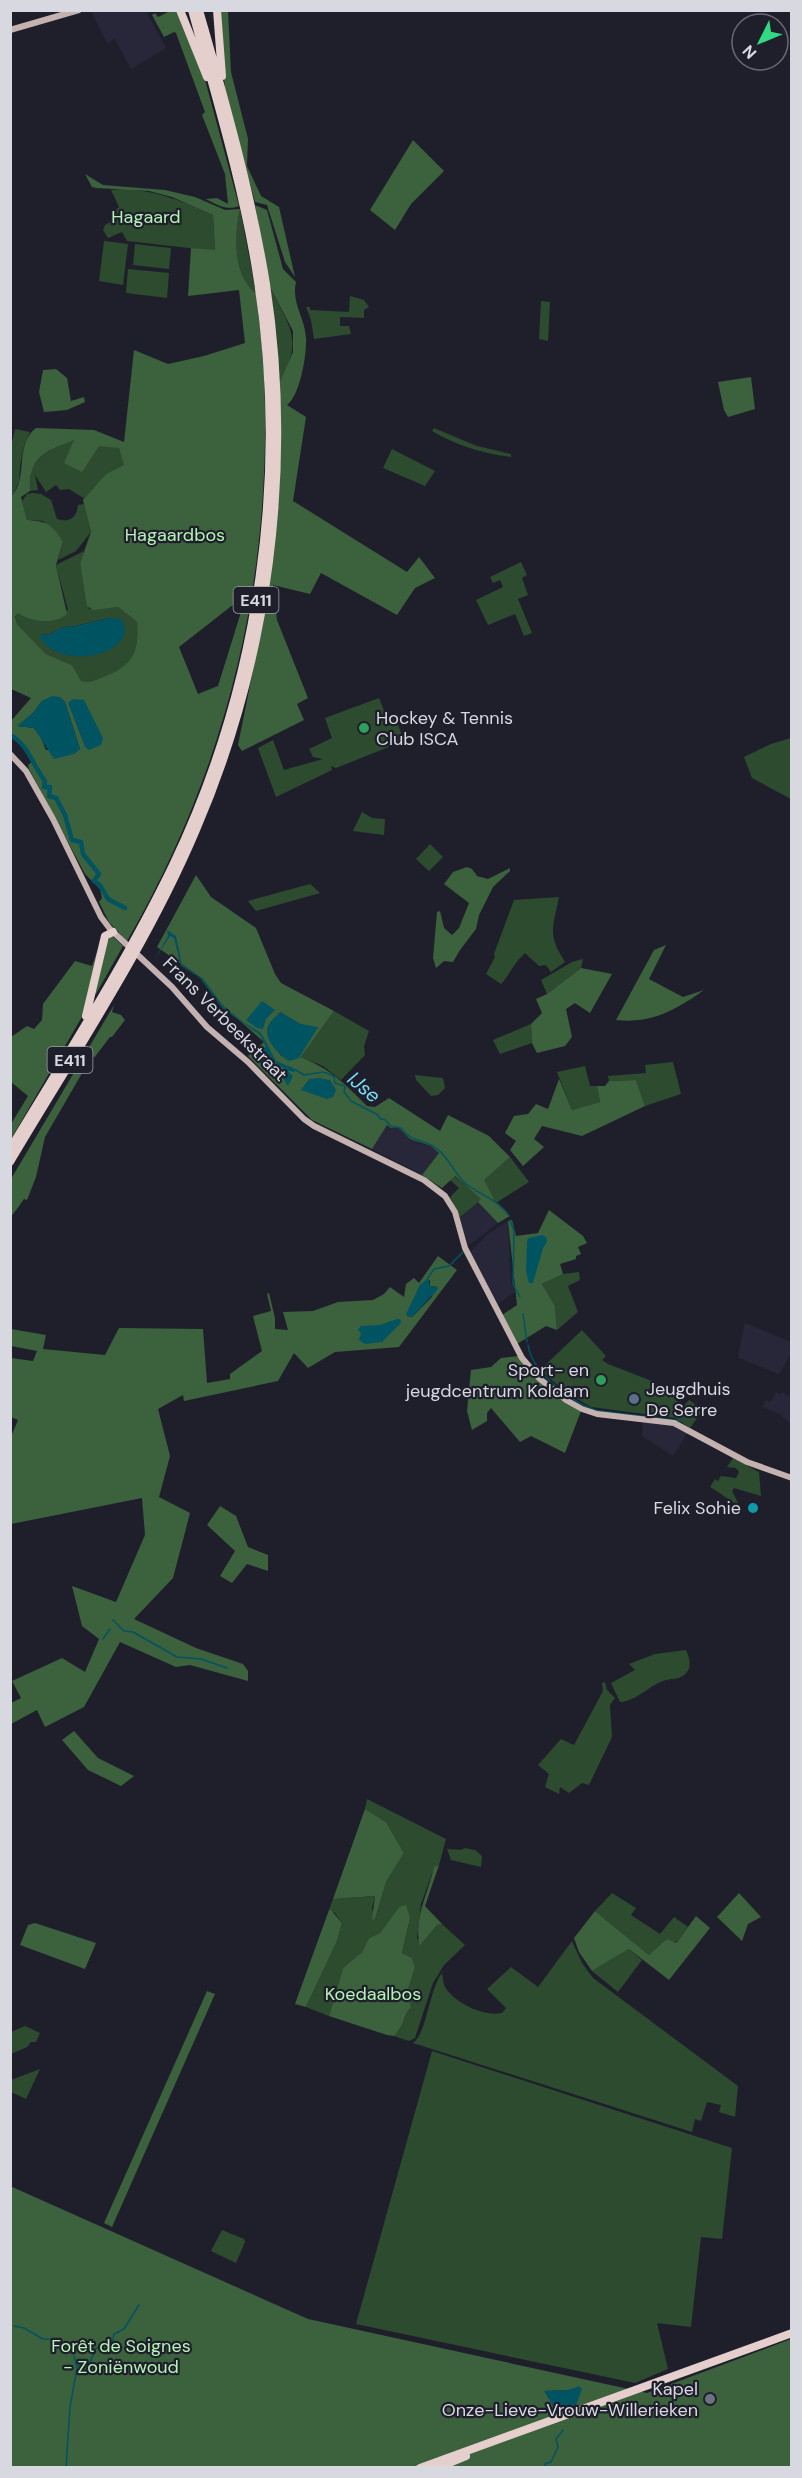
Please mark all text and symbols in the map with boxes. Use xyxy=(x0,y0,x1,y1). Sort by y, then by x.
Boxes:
north arrow xyxy=(730,12,790,72)
text: N xyxy=(738,40,761,63)
park label: Hagaard xyxy=(111,205,181,229)
park label: Hagaardbos xyxy=(125,523,225,547)
road number: E411 xyxy=(234,587,278,613)
place label: Hockey & Tennis Club ISCA xyxy=(376,706,513,751)
marker: Hockey & Tennis Club ISCA xyxy=(357,721,371,735)
street label: Frans Verbeekstraat xyxy=(157,951,293,1087)
road number: E411 xyxy=(48,1047,92,1073)
water label: IJse xyxy=(342,1066,386,1108)
place label: Sport- en jeugdcentrum Koldam xyxy=(405,1358,589,1403)
marker: Sport- en jeugdcentrum Koldam xyxy=(594,1373,608,1387)
place label: Jeugdhuis De Serre xyxy=(646,1377,731,1422)
marker: Jeugdhuis De Serre xyxy=(627,1392,641,1406)
place label: Felix Sohie xyxy=(653,1496,741,1520)
marker: Felix Sohie xyxy=(746,1501,760,1515)
park label: Koedaalbos xyxy=(325,1982,421,2006)
park label: Forêt de Soignes - Zoniënwoud xyxy=(51,2334,191,2379)
place label: Kapel Onze-Lieve-Vrouw-Willerieken xyxy=(442,2377,698,2422)
marker: Kapel Onze-Lieve-Vrouw-Willerieken xyxy=(703,2392,717,2406)

